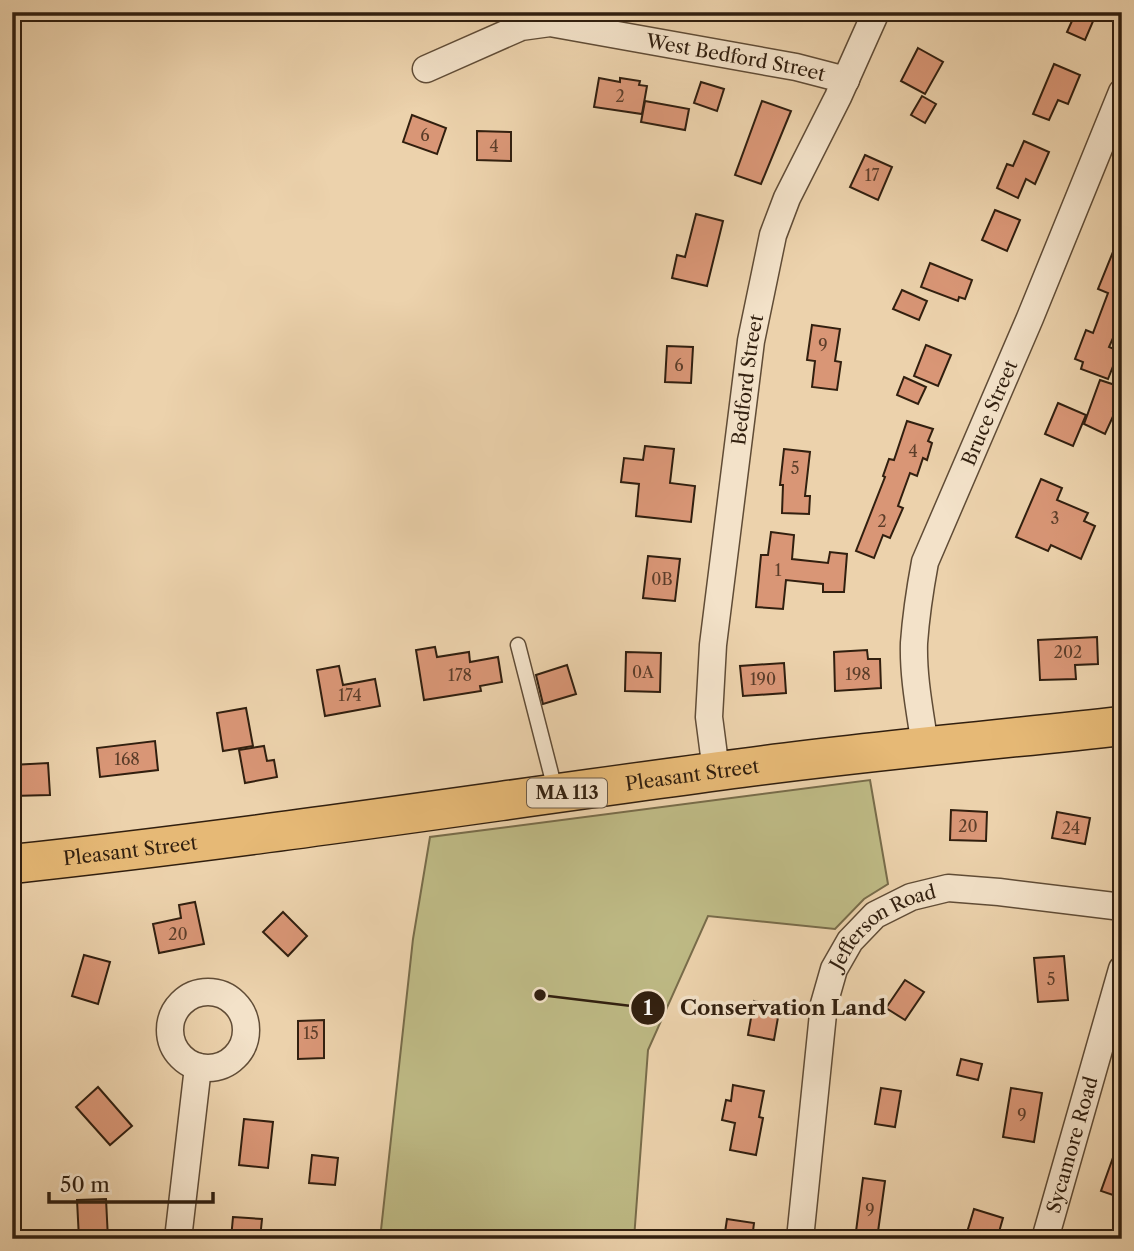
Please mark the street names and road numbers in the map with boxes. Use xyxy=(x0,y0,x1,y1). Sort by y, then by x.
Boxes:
street label: West Bedford Street xyxy=(643,29,828,86)
street label: Bedford Street xyxy=(727,312,768,447)
street label: Bruce Street xyxy=(957,356,1023,469)
street label: Pleasant Street xyxy=(624,755,761,796)
road number: MA 113 xyxy=(527,778,607,808)
street label: Pleasant Street xyxy=(62,831,199,870)
street label: Jefferson Road xyxy=(824,880,939,977)
street label: Sycamore Road xyxy=(1042,1073,1103,1216)

